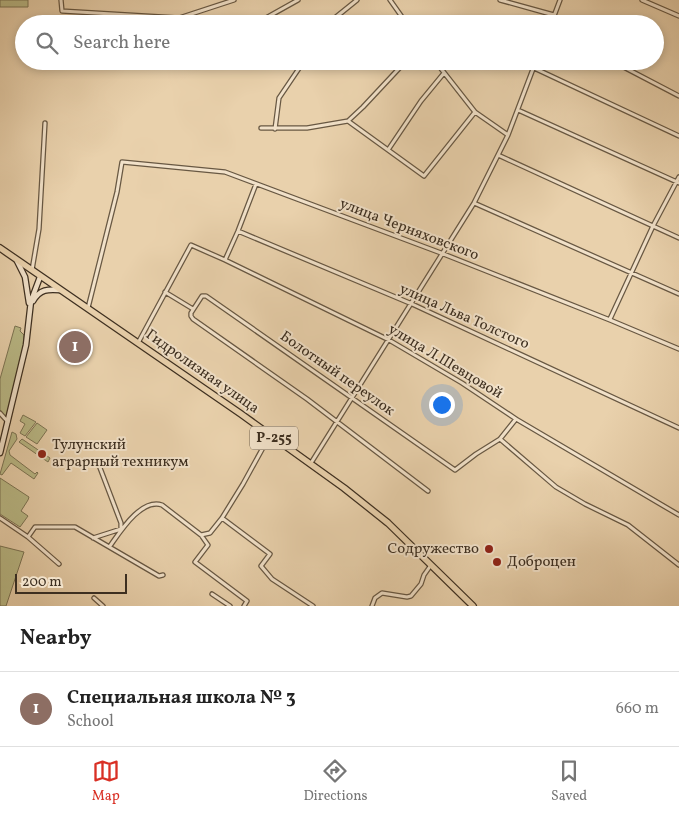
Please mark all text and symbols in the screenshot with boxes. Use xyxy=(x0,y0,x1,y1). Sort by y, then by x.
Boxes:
search box xyxy=(15,15,664,70)
icon: search xyxy=(33,29,61,57)
text: Search here xyxy=(73,30,170,56)
street label: улица Черняховского xyxy=(336,194,482,266)
street label: улица Льва Толстого xyxy=(396,279,532,355)
street label: улица Л.Шевцовой xyxy=(384,319,506,405)
street label: Гидролизная улица xyxy=(141,325,263,419)
street label: Болотный переулок xyxy=(275,326,399,422)
pin: 1 xyxy=(59,328,91,366)
your location xyxy=(429,392,455,418)
road number: Р-255 xyxy=(250,426,298,449)
place label: Тулунский аграрный техникум xyxy=(52,435,188,473)
marker: Тулунский аграрный техникум xyxy=(36,448,48,460)
place label: Содружество xyxy=(387,539,479,560)
marker: Содружество xyxy=(483,543,495,555)
place label: Доброцен xyxy=(507,552,576,573)
marker: Доброцен xyxy=(491,556,503,568)
scale bar xyxy=(15,571,128,594)
text: 200 m xyxy=(22,573,62,592)
text: Nearby xyxy=(20,624,91,653)
text: Специальная школа № 3 xyxy=(67,685,296,711)
text: 1 xyxy=(33,698,39,720)
text: 660 m xyxy=(616,698,659,720)
text: School xyxy=(67,711,114,733)
tab: Map xyxy=(92,757,120,806)
tab: Directions xyxy=(303,757,368,806)
tab: Saved xyxy=(551,757,587,806)

